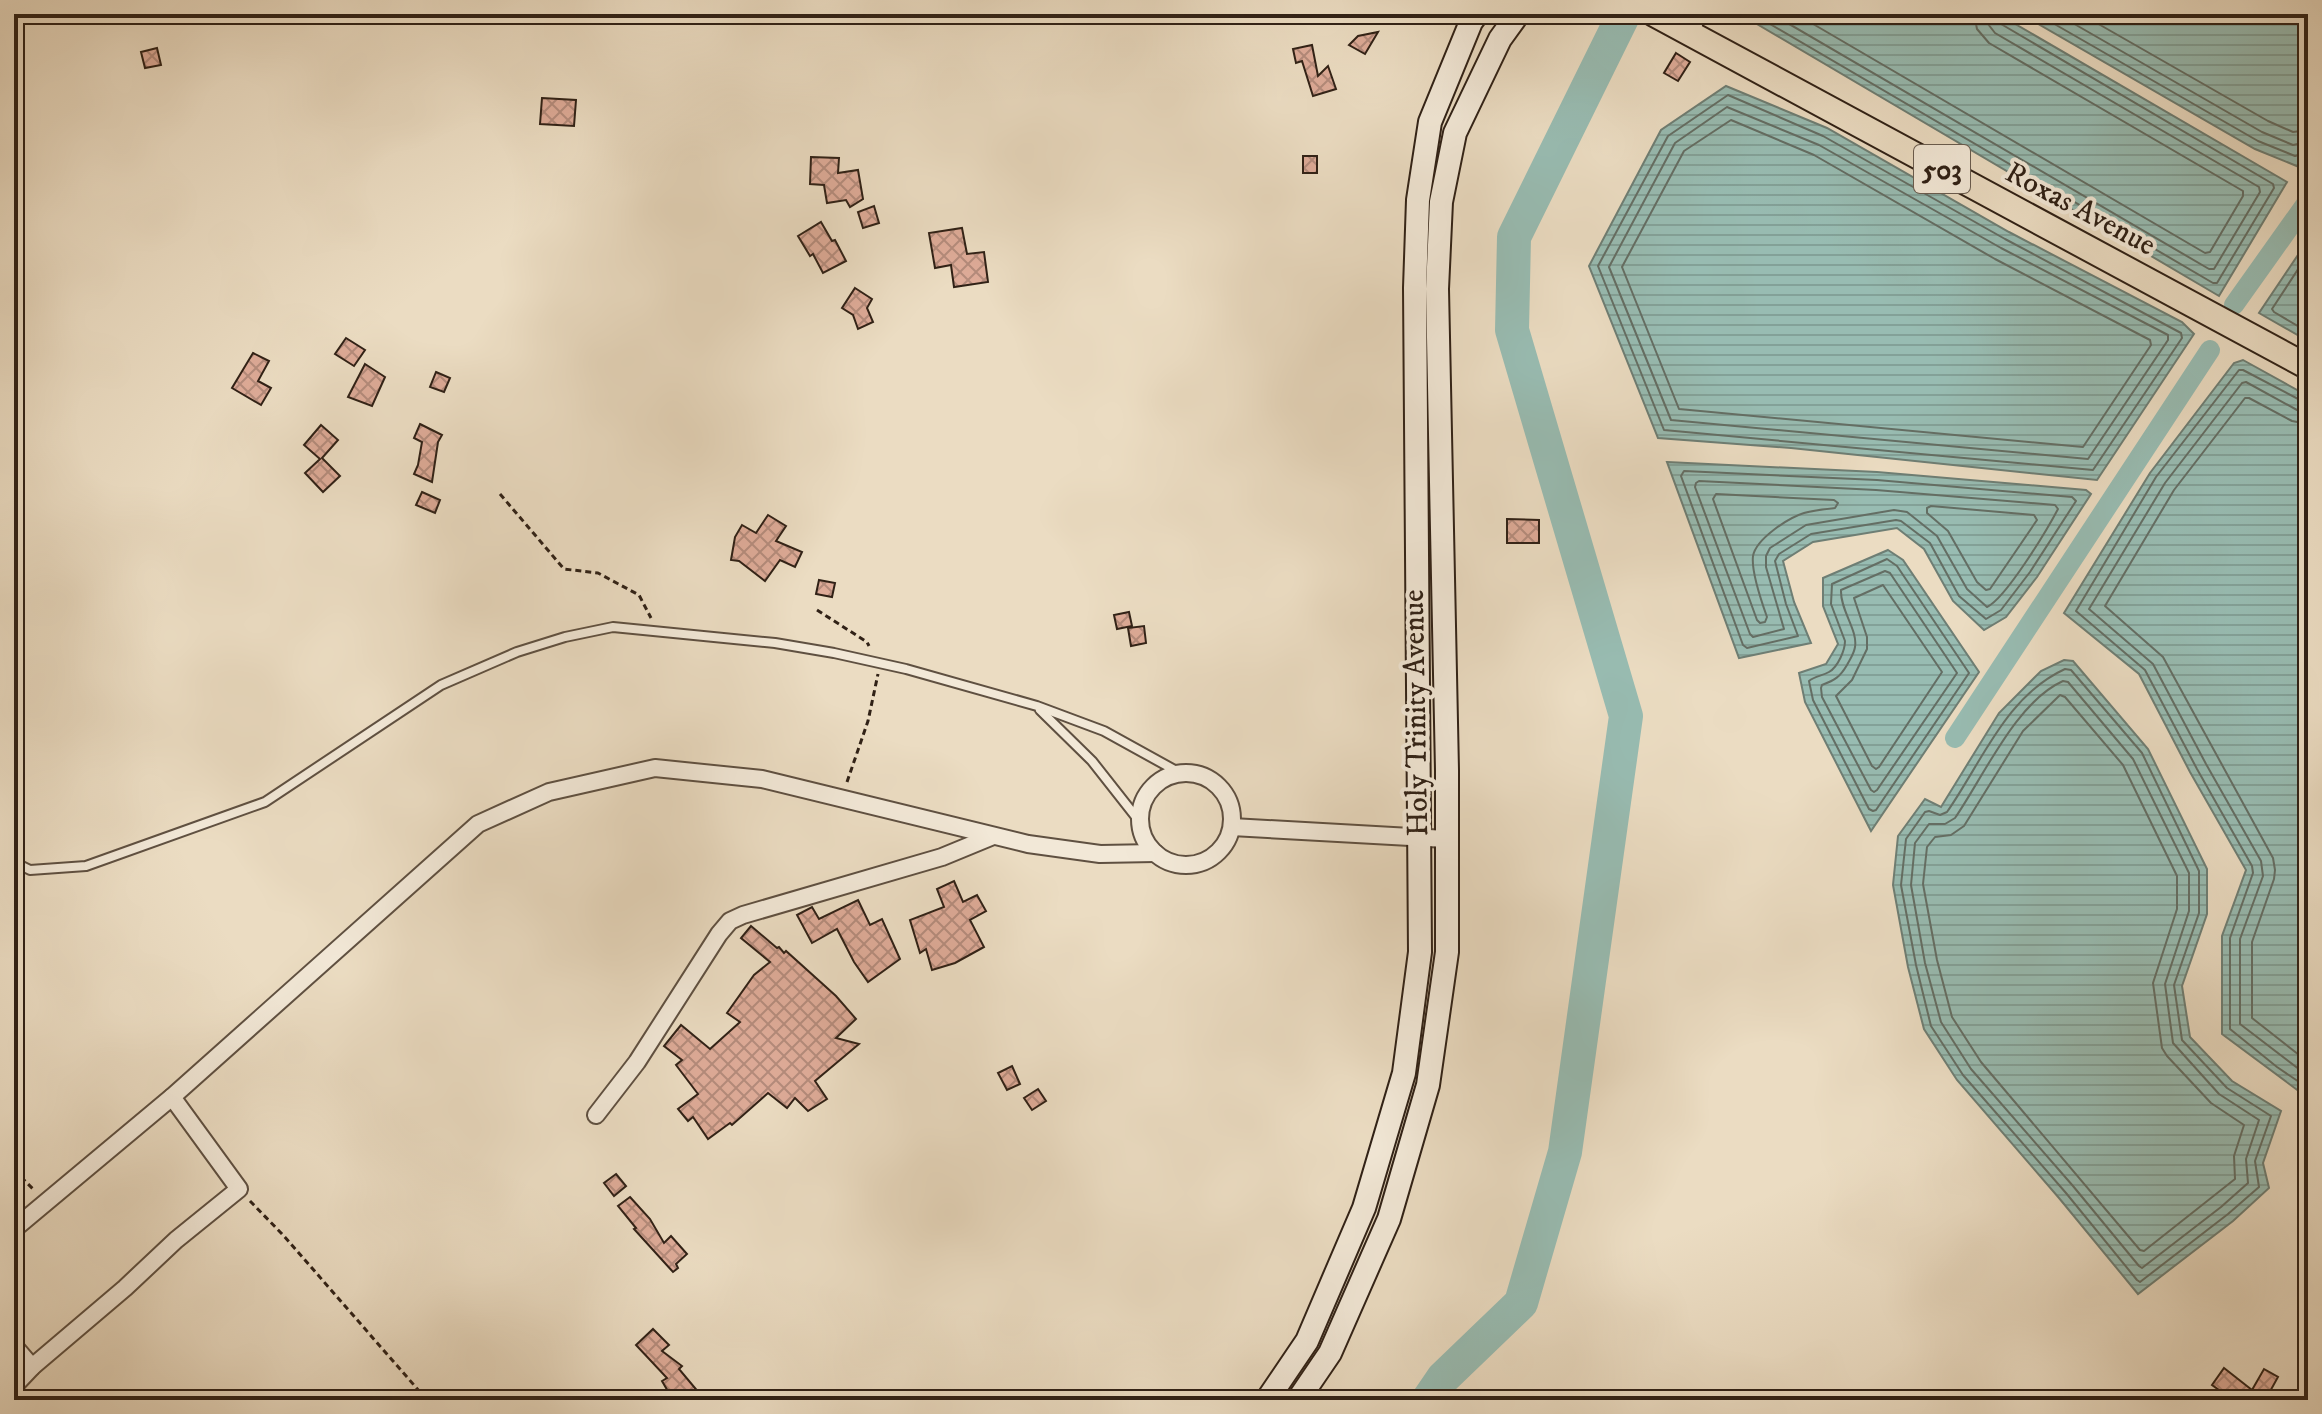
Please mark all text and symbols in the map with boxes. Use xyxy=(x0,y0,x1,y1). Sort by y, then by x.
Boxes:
road number: 503 xyxy=(1914,145,1970,193)
street label: Roxas Avenue xyxy=(1999,154,2162,264)
street label: Holy Trinity Avenue xyxy=(1396,589,1437,837)

